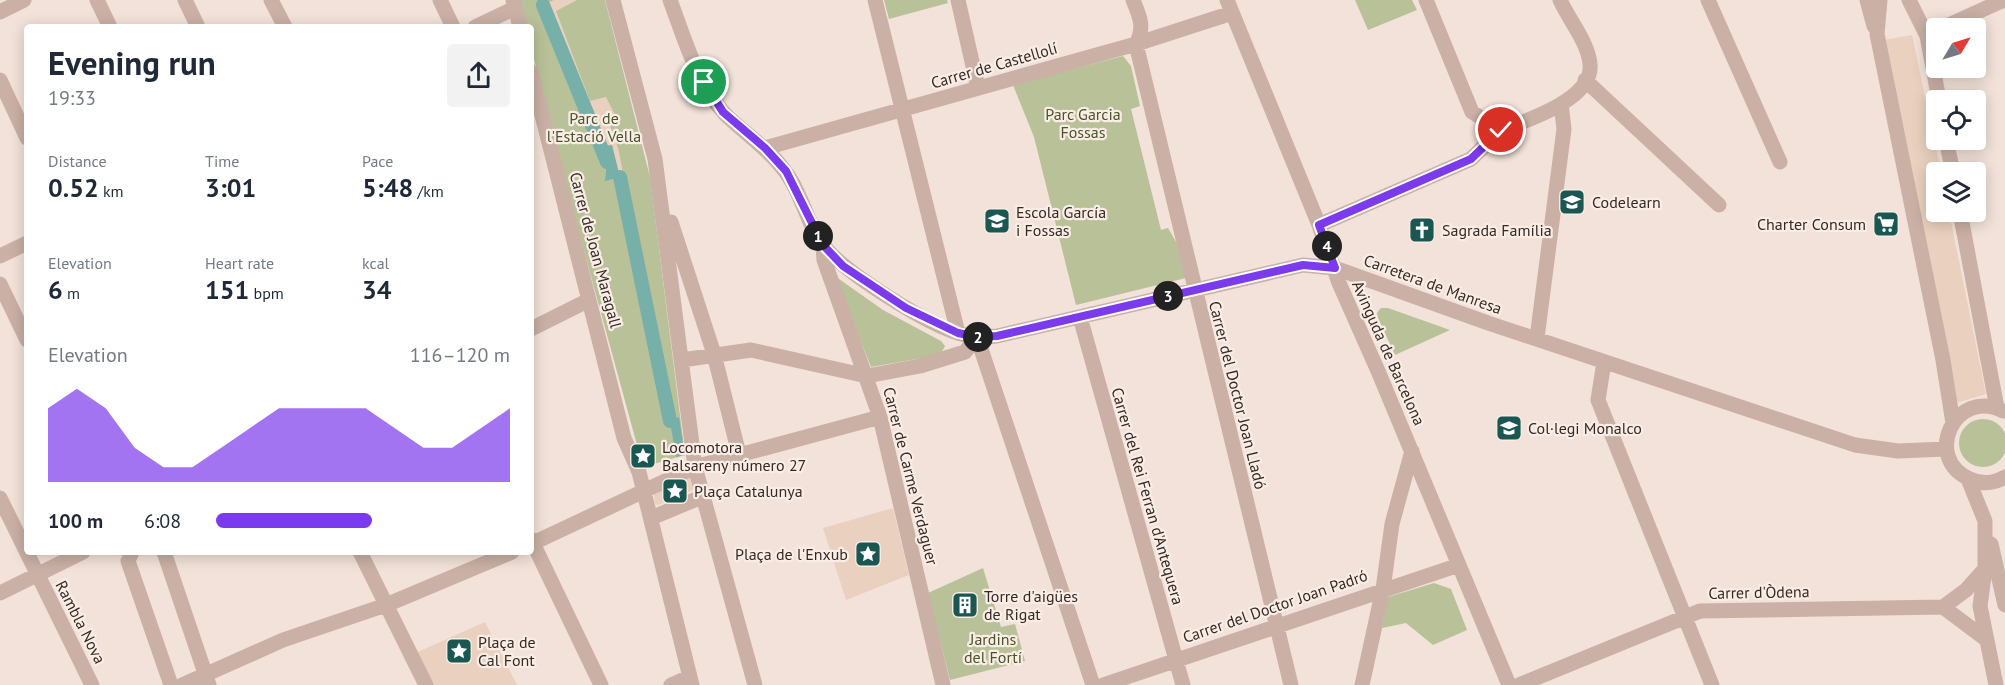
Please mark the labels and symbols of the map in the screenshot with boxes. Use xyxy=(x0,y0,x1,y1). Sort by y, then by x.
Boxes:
north arrow xyxy=(1926,18,1986,78)
street label: Carrer de Castellolí xyxy=(929,37,1059,93)
pin xyxy=(678,56,729,107)
park label: Parc Garcia Fossas xyxy=(1045,104,1121,142)
pin xyxy=(1475,104,1526,155)
park label: Parc de l'Estació Vella xyxy=(547,108,641,146)
street label: Carrer de Joan Maragall xyxy=(566,170,627,330)
school or university icon: Codelearn xyxy=(1557,187,1587,217)
place label: Codelearn xyxy=(1592,192,1661,212)
place label: Escola García i Fossas xyxy=(1016,202,1106,240)
school or university icon: Escola García i Fossas xyxy=(982,206,1012,236)
supermarket icon: Charter Consum xyxy=(1871,209,1901,239)
place label: Charter Consum xyxy=(1757,214,1866,234)
church icon: Sagrada Família xyxy=(1407,215,1437,245)
place label: Sagrada Família xyxy=(1442,220,1552,240)
pin: 1 xyxy=(803,221,833,251)
pin: 4 xyxy=(1312,231,1342,261)
street label: Carretera de Manresa xyxy=(1361,250,1505,318)
street label: Avinguda de Barcelona xyxy=(1348,278,1430,428)
pin: 3 xyxy=(1153,281,1183,311)
street label: Carrer del Doctor Joan Lladó xyxy=(1205,299,1271,491)
pin: 2 xyxy=(963,322,993,352)
street label: Carrer de Carme Verdaguer xyxy=(879,385,943,568)
street label: Carrer del Rei Ferran d'Antequera xyxy=(1107,385,1189,607)
school or university icon: Col·legi Monalco xyxy=(1494,413,1524,443)
place label: Col·legi Monalco xyxy=(1528,418,1642,438)
place label: Locomotora Balsareny número 27 xyxy=(662,437,806,475)
place icon: Locomotora Balsareny número 27 xyxy=(628,441,658,471)
place icon: Plaça Catalunya xyxy=(660,476,690,506)
place label: Plaça Catalunya xyxy=(694,481,803,501)
place icon: Plaça de l'Enxub xyxy=(853,539,883,569)
place label: Plaça de l'Enxub xyxy=(735,544,848,564)
street label: Carrer del Doctor Joan Padró xyxy=(1180,565,1370,647)
street label: Rambla Nova xyxy=(52,577,110,667)
street label: Carrer d'Òdena xyxy=(1708,581,1810,603)
place label: Torre d'aigües de Rigat xyxy=(984,586,1078,624)
building icon: Torre d'aigües de Rigat xyxy=(950,590,980,620)
park label: Jardins del Fortí xyxy=(964,629,1022,667)
place label: Plaça de Cal Font xyxy=(478,632,536,670)
place icon: Plaça de Cal Font xyxy=(444,636,474,666)

